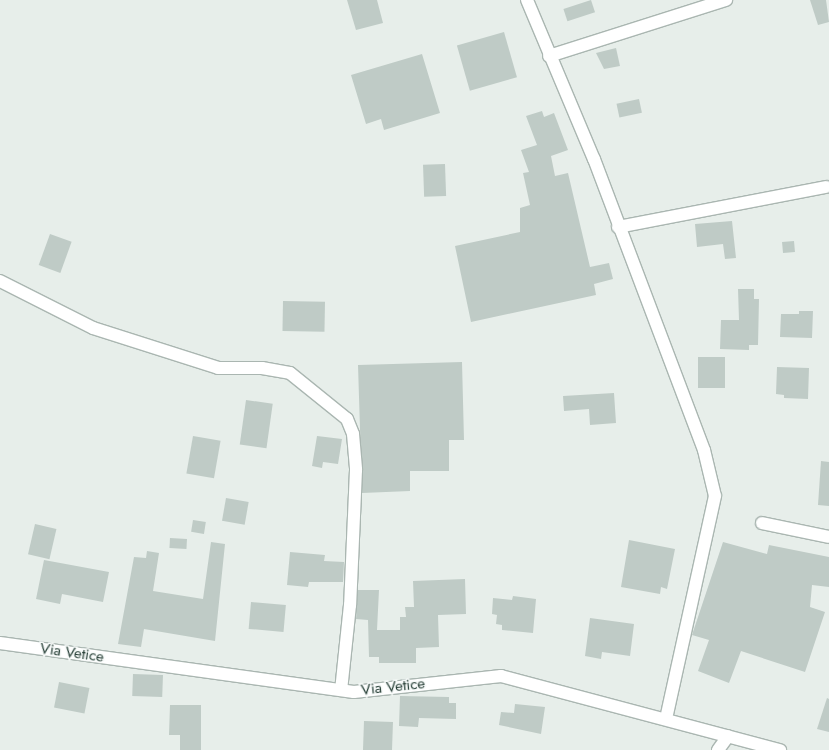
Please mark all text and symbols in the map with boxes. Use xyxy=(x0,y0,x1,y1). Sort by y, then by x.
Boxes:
street label: Via Vetice xyxy=(39,640,105,666)
street label: Via Vetice xyxy=(360,675,426,699)

